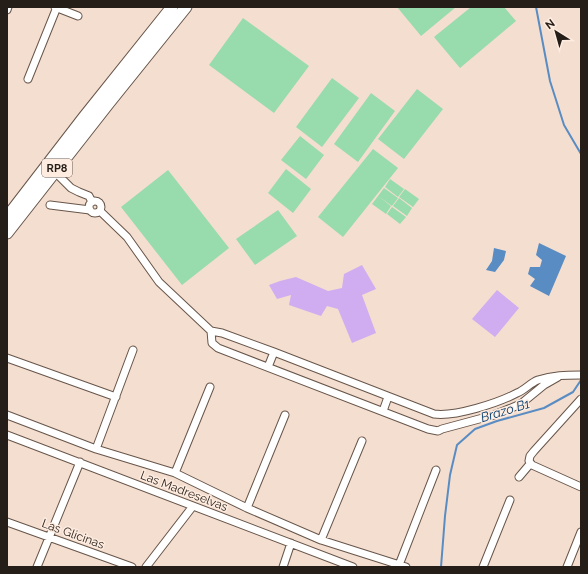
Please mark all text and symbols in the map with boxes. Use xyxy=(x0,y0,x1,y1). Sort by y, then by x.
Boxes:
north arrow xyxy=(536,12,576,52)
text: N xyxy=(543,17,558,32)
road number: RP8 xyxy=(42,159,72,177)
water label: Brazo B1 xyxy=(479,396,532,425)
street label: Las Madreselvas xyxy=(138,468,230,514)
street label: Las Glicinas xyxy=(40,516,106,552)

